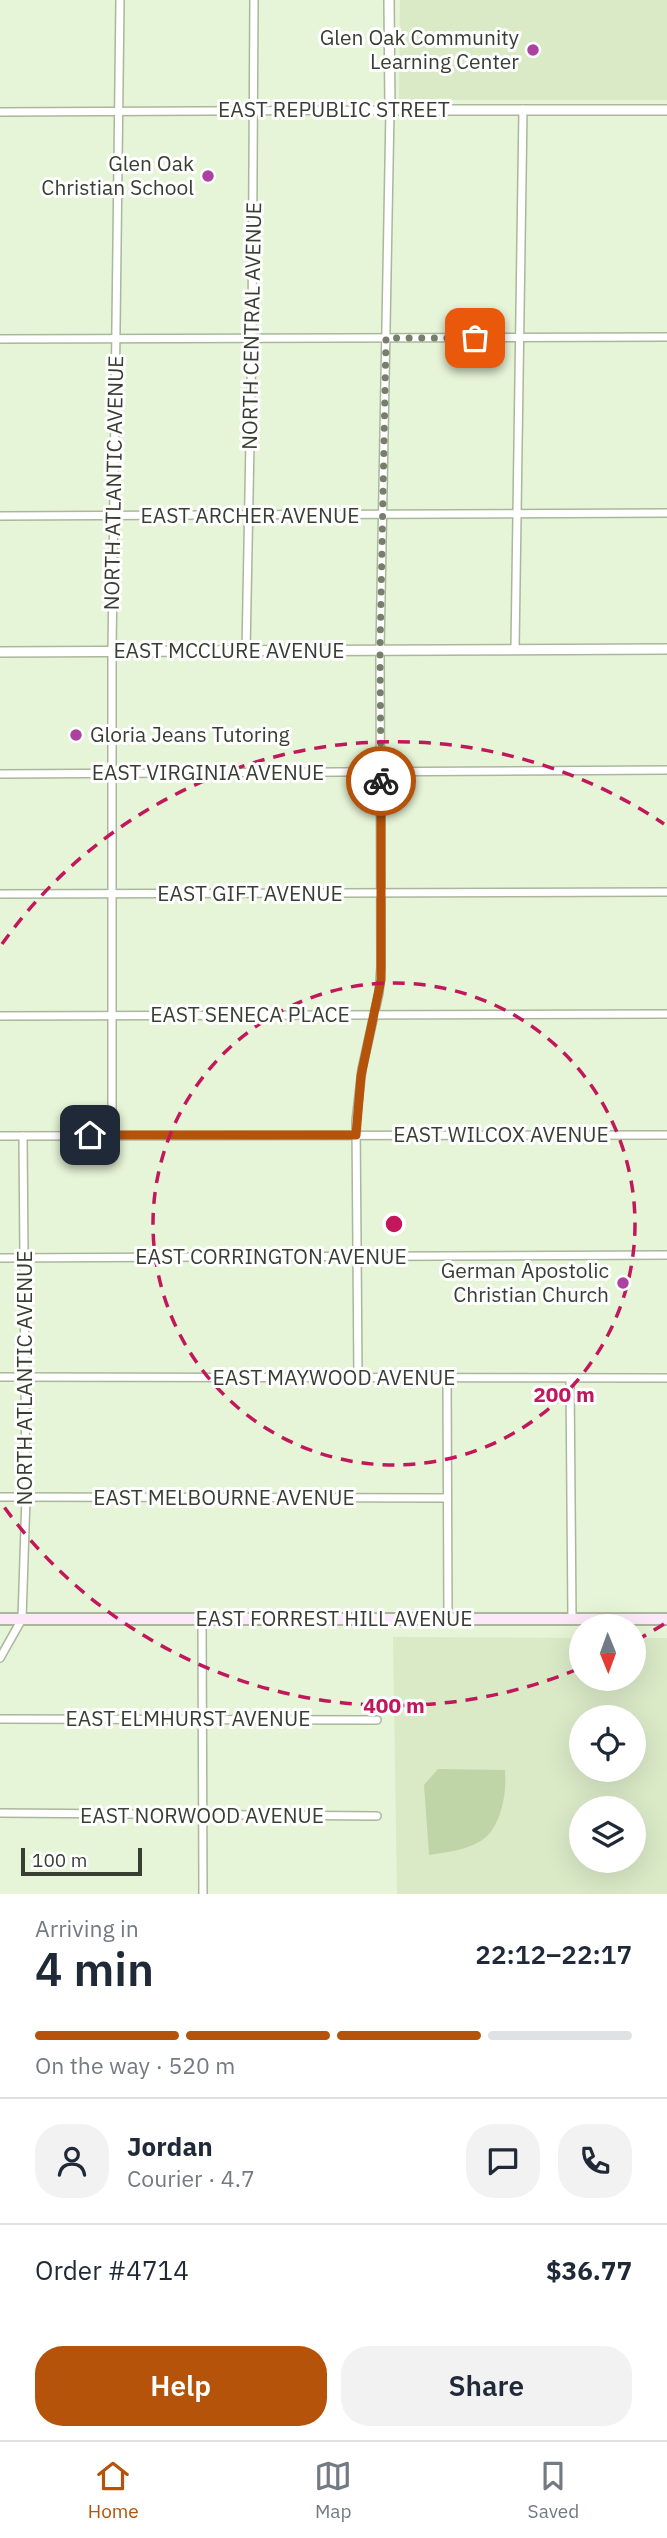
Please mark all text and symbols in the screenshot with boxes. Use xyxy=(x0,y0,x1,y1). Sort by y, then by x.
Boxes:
place label: Glen Oak Community Learning Center xyxy=(320,23,520,75)
marker: Glen Oak Community Learning Center xyxy=(525,42,541,58)
street label: EAST REPUBLIC STREET xyxy=(218,95,450,123)
place label: Glen Oak Christian School xyxy=(41,149,194,201)
marker: Glen Oak Christian School xyxy=(200,168,216,184)
street label: NORTH CENTRAL AVENUE xyxy=(235,202,267,450)
pin xyxy=(445,308,505,368)
icon: bag xyxy=(456,319,494,357)
street label: NORTH ATLANTIC AVENUE xyxy=(97,355,129,611)
street label: EAST ARCHER AVENUE xyxy=(141,501,359,529)
street label: EAST MCCLURE AVENUE xyxy=(113,636,345,664)
place label: Gloria Jeans Tutoring xyxy=(90,720,290,748)
marker: Gloria Jeans Tutoring xyxy=(68,727,84,743)
courier xyxy=(346,746,416,816)
street label: EAST VIRGINIA AVENUE xyxy=(92,758,324,786)
icon: bike xyxy=(362,762,400,800)
street label: EAST GIFT AVENUE xyxy=(157,879,343,907)
street label: EAST SENECA PLACE xyxy=(150,1000,350,1028)
pin xyxy=(60,1105,120,1165)
icon: home xyxy=(71,1116,109,1154)
street label: EAST WILCOX AVENUE xyxy=(393,1120,609,1148)
centre of rings xyxy=(382,1212,406,1236)
street label: EAST CORRINGTON AVENUE xyxy=(135,1242,407,1270)
street label: NORTH ATLANTIC AVENUE xyxy=(10,1250,38,1506)
place label: German Apostolic Christian Church xyxy=(441,1256,609,1308)
marker: German Apostolic Christian Church xyxy=(615,1275,631,1291)
street label: EAST MAYWOOD AVENUE xyxy=(213,1363,455,1391)
text: 200 m xyxy=(533,1380,595,1408)
street label: EAST MELBOURNE AVENUE xyxy=(93,1483,355,1511)
street label: EAST FORREST HILL AVENUE xyxy=(195,1604,473,1632)
north arrow xyxy=(569,1614,646,1690)
map controls xyxy=(569,1614,646,1873)
text: 400 m xyxy=(363,1691,425,1719)
street label: EAST ELMHURST AVENUE xyxy=(66,1704,310,1732)
button: locate xyxy=(569,1705,646,1782)
button: layers xyxy=(569,1796,646,1873)
street label: EAST NORWOOD AVENUE xyxy=(80,1801,324,1829)
scale bar xyxy=(21,1845,142,1877)
text: 100 m xyxy=(32,1848,87,1872)
text: Arriving in xyxy=(35,1913,139,1943)
text: 22:12–22:17 xyxy=(475,1937,632,1971)
text: 4 min xyxy=(35,1939,154,1999)
text: On the way · 520 m xyxy=(35,2050,235,2080)
button: person xyxy=(35,2124,109,2198)
button: chat xyxy=(466,2124,540,2198)
button: phone xyxy=(558,2124,632,2198)
text: Jordan xyxy=(127,2129,213,2163)
text: Courier · 4.7 xyxy=(127,2163,255,2193)
text: Order #4714 xyxy=(35,2253,189,2287)
text: $36.77 xyxy=(546,2253,632,2287)
button: Help xyxy=(35,2346,327,2426)
button: Share xyxy=(341,2346,632,2426)
tab: Home xyxy=(88,2457,139,2523)
tab: Map xyxy=(314,2457,352,2523)
tab: Saved xyxy=(528,2457,579,2523)

